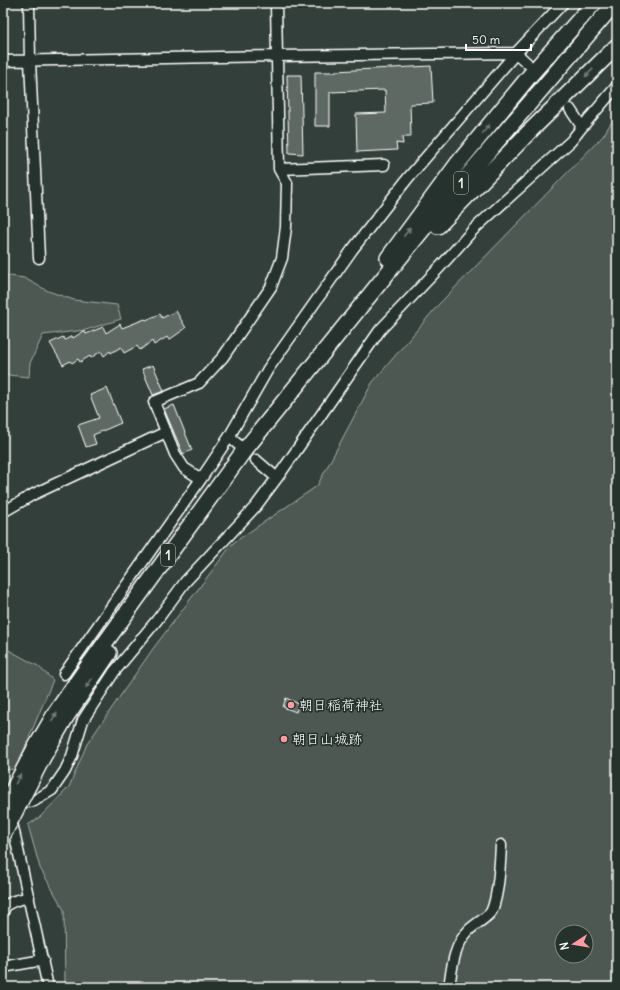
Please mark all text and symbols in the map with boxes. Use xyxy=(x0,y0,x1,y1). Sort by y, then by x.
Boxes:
scale bar xyxy=(466,26,531,52)
text: 50 m xyxy=(472,32,501,47)
one-way arrow xyxy=(584,68,594,78)
one-way arrow xyxy=(482,124,491,135)
road number: 1 xyxy=(454,172,468,194)
one-way arrow xyxy=(403,227,411,238)
road number: 1 xyxy=(161,544,175,566)
one-way arrow xyxy=(85,677,93,688)
place label: 朝日稲荷神社 xyxy=(299,696,383,714)
marker: 朝日稲荷神社 xyxy=(286,700,296,710)
one-way arrow xyxy=(50,711,57,723)
place label: 朝日山城跡 xyxy=(292,730,362,748)
marker: 朝日山城跡 xyxy=(279,734,289,744)
one-way arrow xyxy=(15,774,22,785)
north arrow xyxy=(554,924,594,964)
text: N xyxy=(557,941,572,951)

